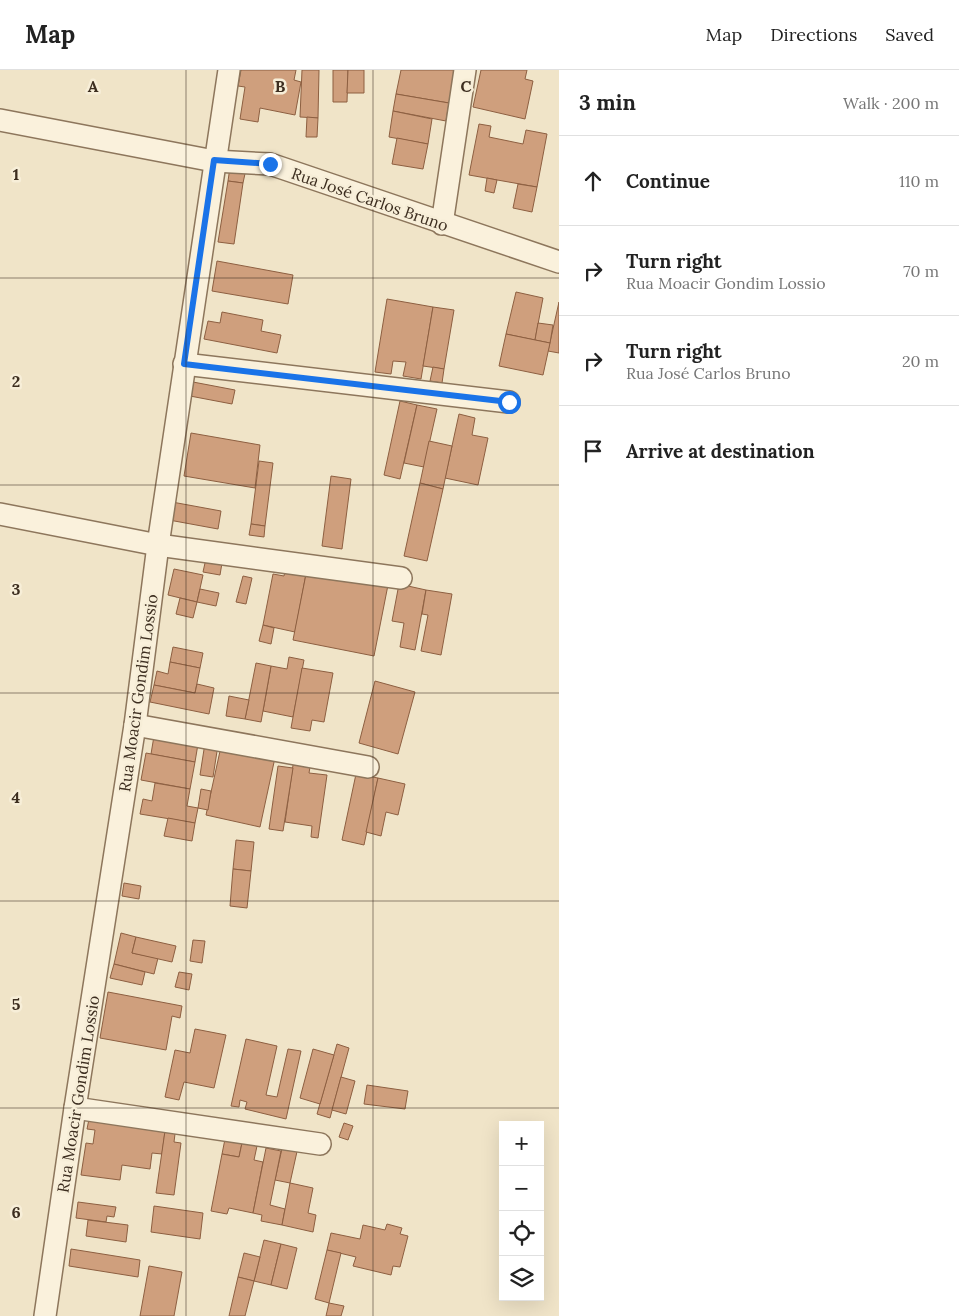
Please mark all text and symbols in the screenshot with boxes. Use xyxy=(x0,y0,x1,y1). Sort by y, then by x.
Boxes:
text: Map xyxy=(25,19,75,50)
text: Map xyxy=(706,23,742,46)
text: Directions xyxy=(770,23,857,46)
text: Saved xyxy=(885,23,934,46)
text: A xyxy=(88,76,99,96)
text: B xyxy=(275,76,286,96)
text: C xyxy=(460,76,472,96)
text: 3 min xyxy=(579,89,636,116)
text: Walk · 200 m xyxy=(843,93,939,113)
route end xyxy=(259,153,282,176)
street label: Rua José Carlos Bruno xyxy=(289,163,451,235)
text: 1 xyxy=(13,164,19,184)
icon: ahead xyxy=(579,167,607,195)
text: Continue xyxy=(626,169,710,193)
text: 110 m xyxy=(899,171,939,191)
text: Turn right xyxy=(626,249,722,273)
icon: right xyxy=(579,257,607,285)
text: 70 m xyxy=(903,261,939,281)
text: Rua Moacir Gondim Lossio xyxy=(626,273,826,293)
text: Turn right xyxy=(626,339,722,363)
icon: right xyxy=(579,347,607,375)
text: 20 m xyxy=(902,351,939,371)
text: Rua José Carlos Bruno xyxy=(626,363,791,383)
text: 2 xyxy=(12,371,20,391)
route start xyxy=(498,391,521,414)
icon: arrive xyxy=(579,437,607,465)
text: Arrive at destination xyxy=(626,439,815,463)
text: 3 xyxy=(12,579,21,599)
street label: Rua Moacir Gondim Lossio xyxy=(114,593,162,793)
text: 4 xyxy=(12,787,21,807)
text: 5 xyxy=(12,994,21,1014)
street label: Rua Moacir Gondim Lossio xyxy=(53,994,103,1194)
map controls xyxy=(499,1121,544,1301)
button: + xyxy=(499,1121,544,1166)
button: − xyxy=(499,1166,544,1211)
text: 6 xyxy=(11,1202,21,1222)
button: locate xyxy=(499,1211,544,1256)
button: layers xyxy=(499,1256,544,1301)

